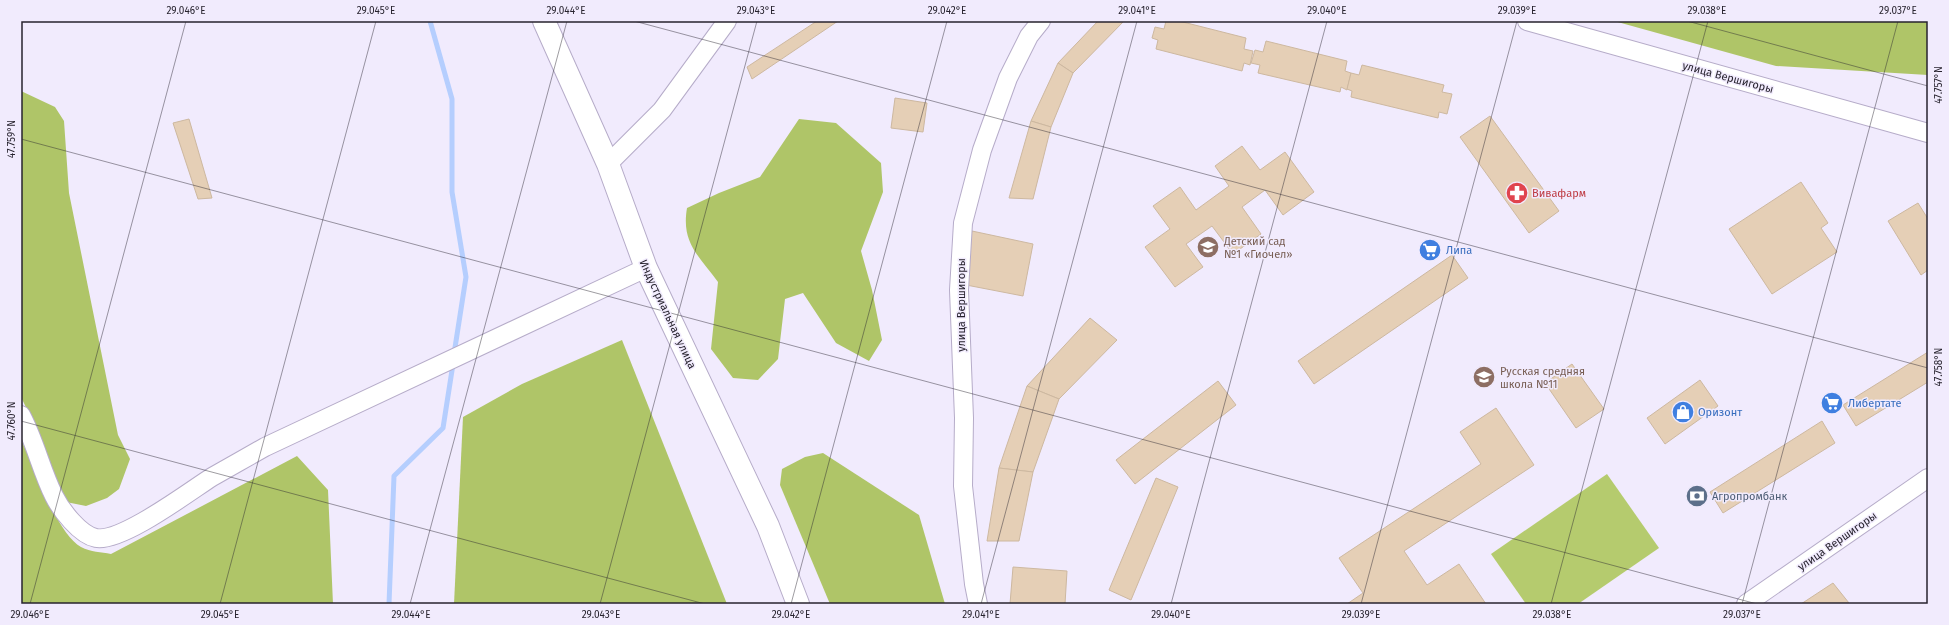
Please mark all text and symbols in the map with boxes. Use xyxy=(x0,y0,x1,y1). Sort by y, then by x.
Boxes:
text: 29.046°E xyxy=(166,5,206,17)
text: 29.045°E xyxy=(357,5,395,17)
text: 29.044°E xyxy=(546,5,586,17)
text: 29.043°E xyxy=(737,5,775,17)
text: 29.042°E xyxy=(928,5,966,17)
text: 29.041°E xyxy=(1118,5,1156,17)
text: 29.040°E xyxy=(1307,5,1347,17)
text: 29.039°E xyxy=(1498,5,1536,17)
text: 29.038°E xyxy=(1688,5,1726,17)
text: 29.037°E xyxy=(1879,5,1917,17)
street label: улица Вершигоры xyxy=(1681,59,1775,96)
text: 47.757°N xyxy=(1933,66,1945,104)
text: 47.759°N xyxy=(6,120,18,158)
pharmacy icon: Вивафарм xyxy=(1504,180,1530,206)
place label: Вивафарм xyxy=(1532,187,1586,200)
school or university icon: Детский сад №1 «Гиочел» xyxy=(1195,234,1221,260)
place label: Детский сад №1 «Гиочел» xyxy=(1223,235,1293,261)
supermarket icon: Липа xyxy=(1417,237,1443,263)
place label: Липа xyxy=(1446,244,1472,257)
street label: Индустриальная улица xyxy=(637,258,699,371)
street label: улица Вершигоры xyxy=(955,258,968,352)
text: 47.758°N xyxy=(1933,348,1945,386)
school or university icon: Русская средняя школа №11 xyxy=(1471,364,1497,390)
place label: Русская средняя школа №11 xyxy=(1500,365,1585,391)
supermarket icon: Либертате xyxy=(1819,390,1845,416)
place label: Либертате xyxy=(1848,397,1901,410)
shop icon: Оризонт xyxy=(1670,399,1696,425)
text: 47.760°N xyxy=(6,401,18,441)
place label: Оризонт xyxy=(1698,406,1742,419)
bank icon: Агропромбанк xyxy=(1684,483,1710,509)
place label: Агропромбанк xyxy=(1712,490,1788,503)
street label: улица Вершигоры xyxy=(1795,509,1879,574)
text: 29.046°E xyxy=(10,609,50,621)
text: 29.045°E xyxy=(201,609,239,621)
text: 29.044°E xyxy=(391,609,431,621)
text: 29.043°E xyxy=(582,609,620,621)
text: 29.042°E xyxy=(772,609,810,621)
text: 29.041°E xyxy=(962,609,1000,621)
text: 29.040°E xyxy=(1151,609,1191,621)
text: 29.039°E xyxy=(1342,609,1380,621)
text: 29.038°E xyxy=(1533,609,1571,621)
text: 29.037°E xyxy=(1723,609,1761,621)

